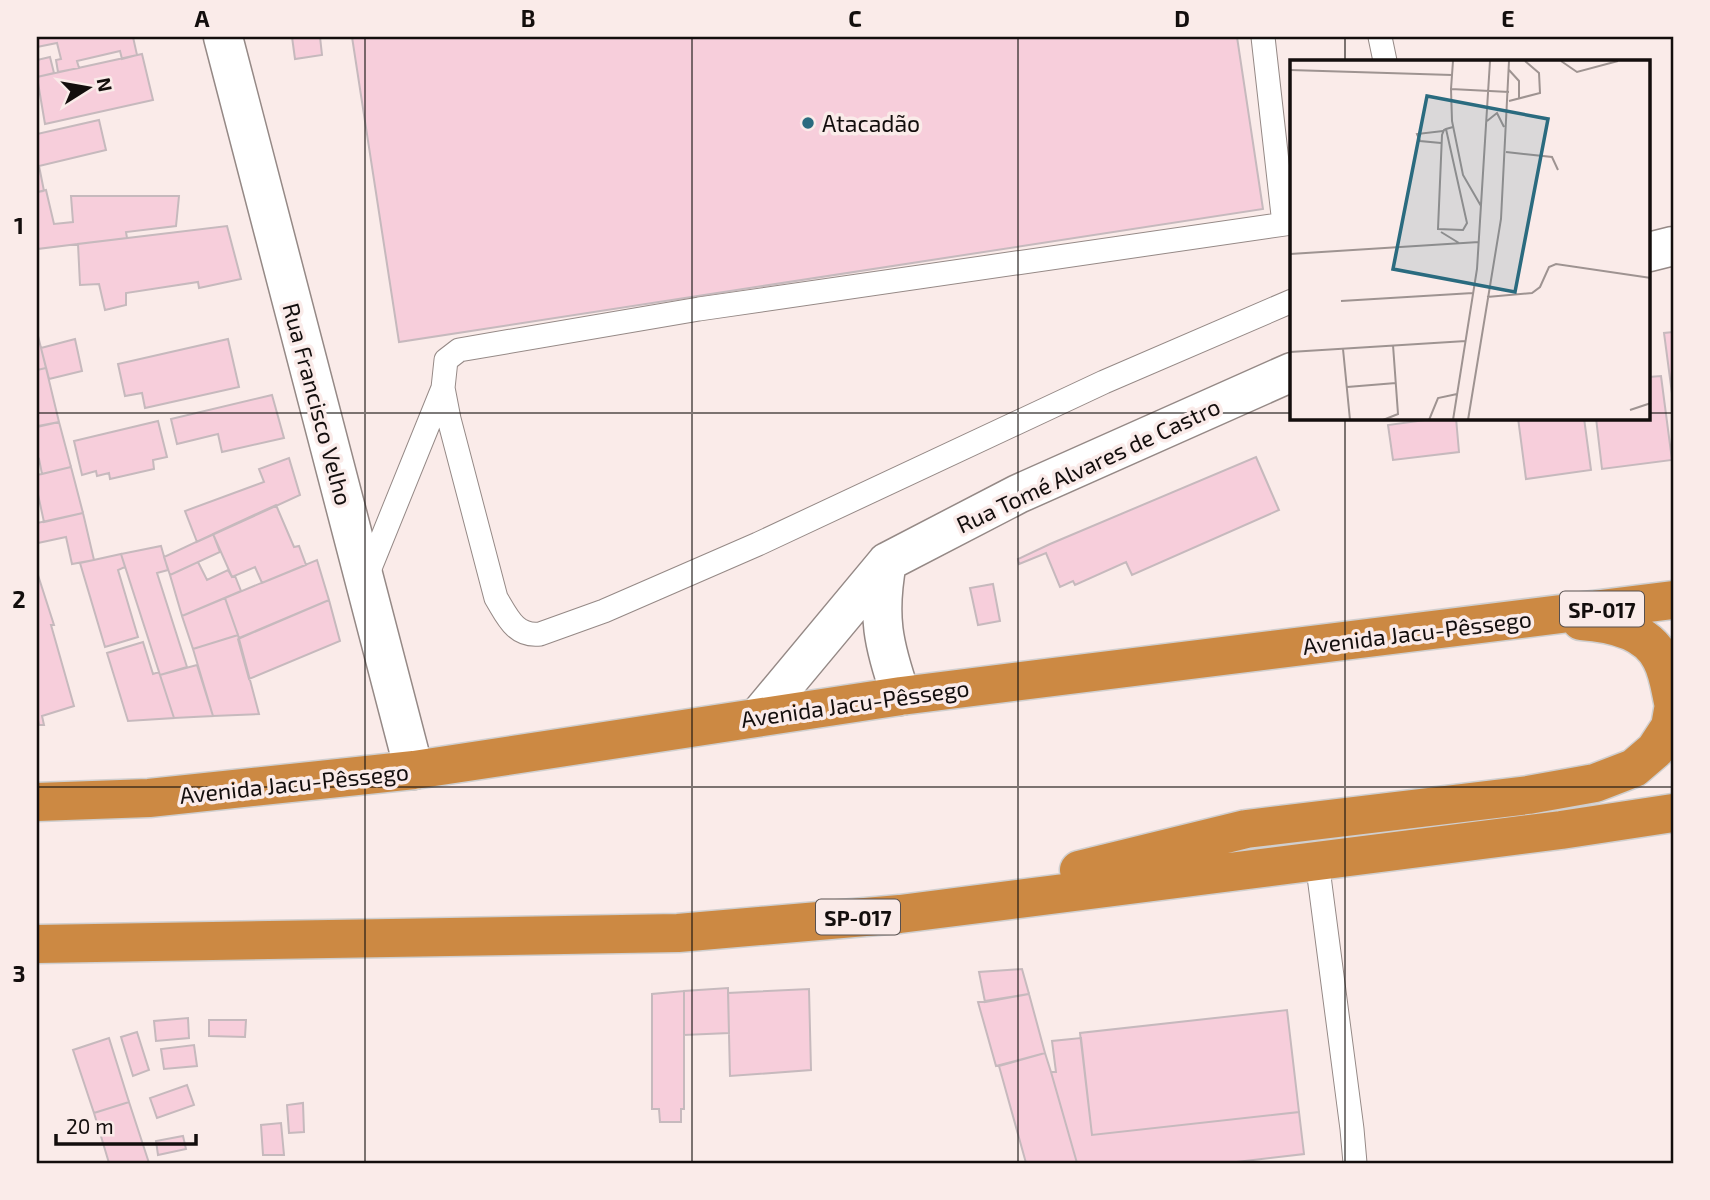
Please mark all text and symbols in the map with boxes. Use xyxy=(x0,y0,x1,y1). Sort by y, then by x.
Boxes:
text: A xyxy=(194,4,210,32)
text: B xyxy=(521,4,535,32)
text: C xyxy=(848,4,862,32)
text: D xyxy=(1174,4,1190,32)
text: E xyxy=(1501,4,1515,32)
north arrow xyxy=(52,52,122,122)
inset map xyxy=(1290,60,1650,420)
text: N xyxy=(93,76,118,94)
place label: Atacadão xyxy=(822,109,920,137)
marker: Atacadão xyxy=(800,115,816,131)
text: 1 xyxy=(14,211,24,239)
street label: Rua Francisco Velho xyxy=(278,300,358,508)
street label: Rua Tomé Alvares de Castro xyxy=(952,392,1224,538)
text: 2 xyxy=(12,585,26,613)
road number: SP-017 xyxy=(1560,592,1644,626)
street label: Avenida Jacu-Pêssego xyxy=(1301,604,1533,660)
street label: Avenida Jacu-Pêssego xyxy=(739,673,971,733)
street label: Avenida Jacu-Pêssego xyxy=(178,757,410,809)
road number: SP-017 xyxy=(816,900,900,934)
text: 3 xyxy=(12,959,26,987)
scale bar xyxy=(56,1102,196,1146)
text: 20 m xyxy=(66,1113,114,1138)

